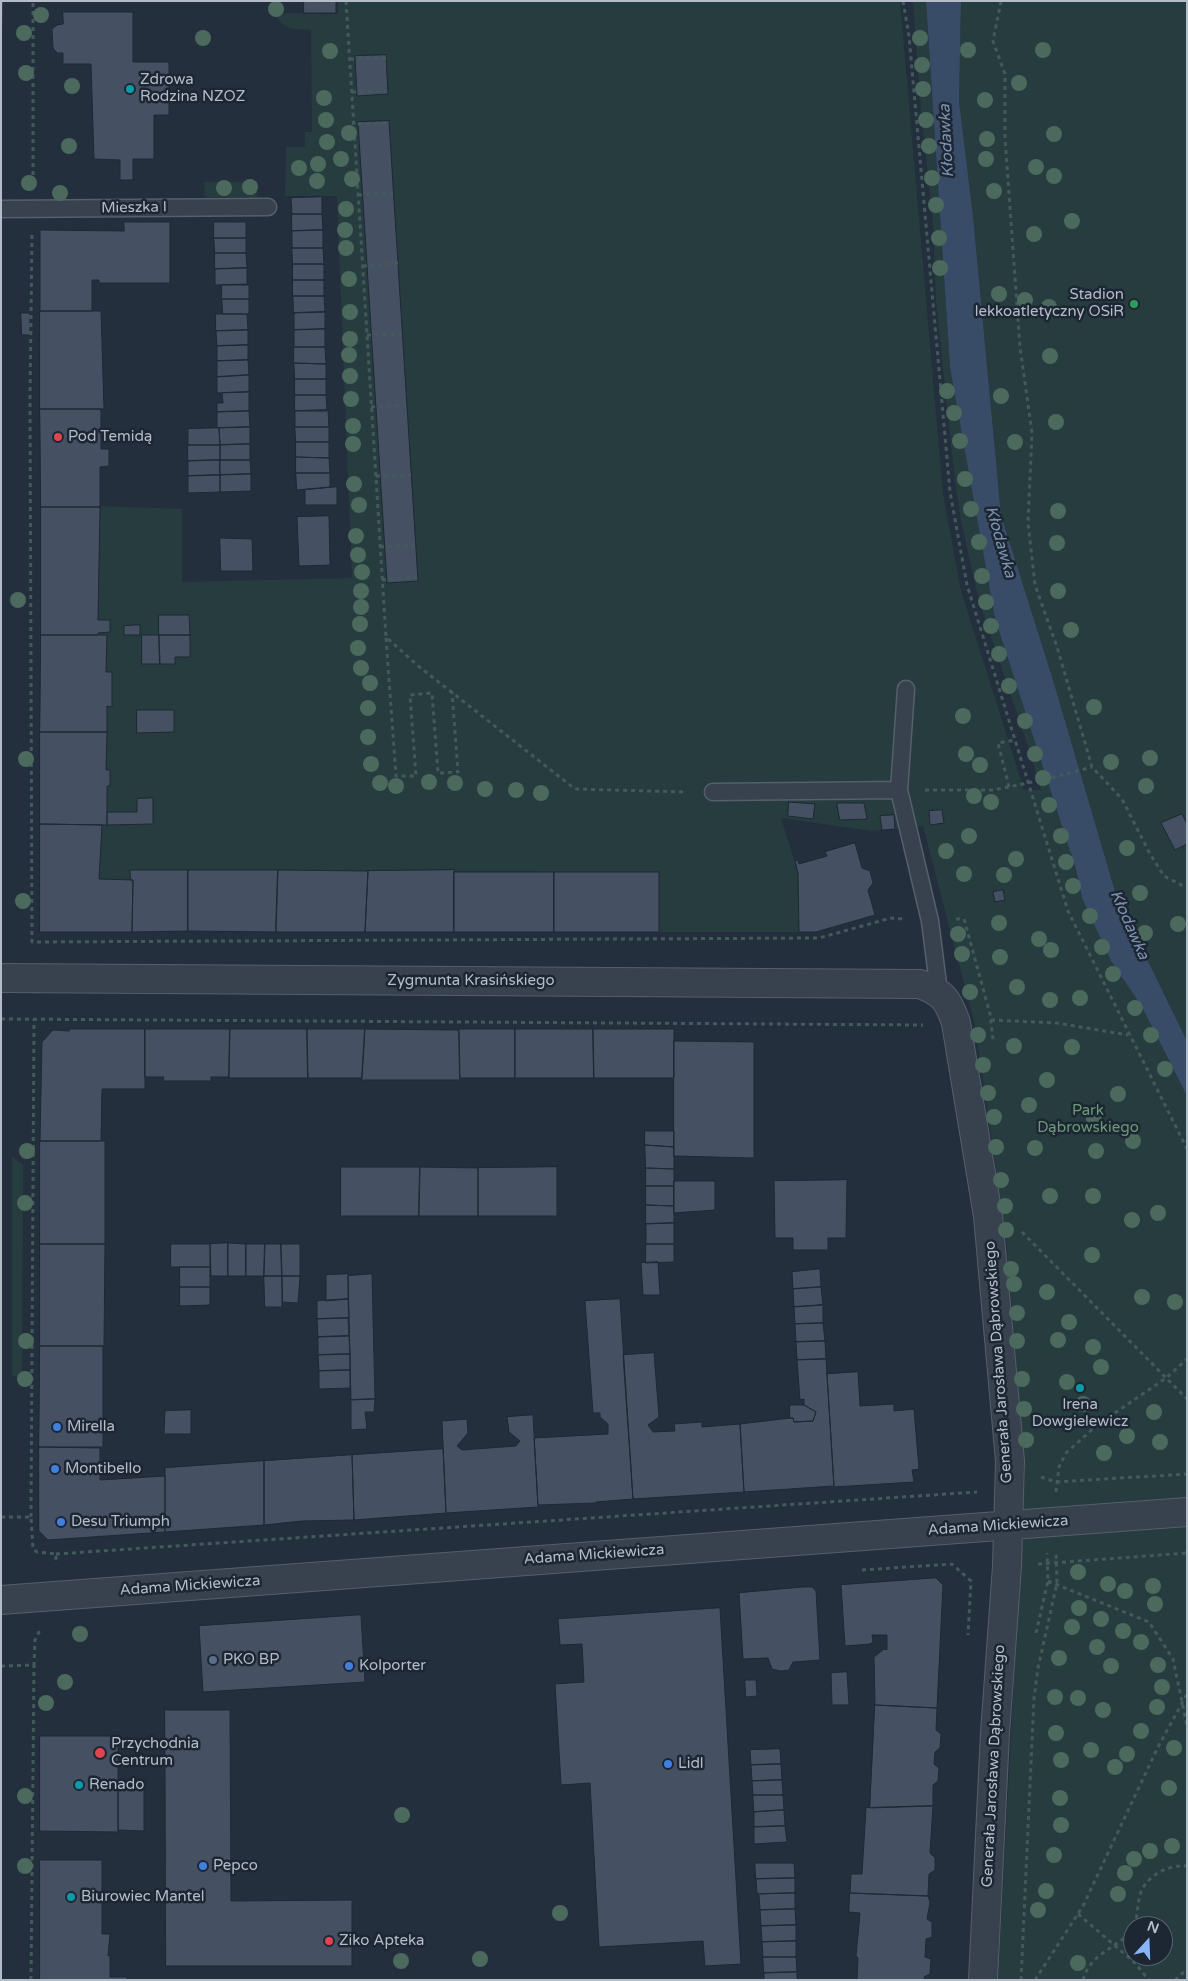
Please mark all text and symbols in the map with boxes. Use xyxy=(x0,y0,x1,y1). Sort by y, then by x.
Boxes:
place label: Zdrowa Rodzina NZOZ xyxy=(140,71,245,106)
marker: Zdrowa Rodzina NZOZ xyxy=(124,83,136,95)
water label: Kłodawka xyxy=(935,104,959,178)
street label: Mieszka I xyxy=(101,198,167,218)
place label: Stadion lekkoatletyczny OSiR xyxy=(975,286,1124,321)
marker: Stadion lekkoatletyczny OSiR xyxy=(1128,298,1140,310)
place label: Pod Temidą xyxy=(68,428,152,446)
marker: Pod Temidą xyxy=(52,431,64,443)
water label: Kłodawka xyxy=(981,504,1019,580)
water label: Kłodawka xyxy=(1105,887,1153,963)
street label: Zygmunta Krasińskiego xyxy=(387,972,555,990)
park label: Park Dąbrowskiego xyxy=(1037,1102,1139,1137)
street label: Generała Jarosława Dąbrowskiego xyxy=(982,1240,1016,1484)
marker: Irena Dowgielewicz xyxy=(1074,1382,1086,1394)
place label: Irena Dowgielewicz xyxy=(1032,1396,1128,1431)
place label: Mirella xyxy=(67,1418,115,1436)
marker: Mirella xyxy=(51,1421,63,1433)
place label: Montibello xyxy=(65,1460,141,1478)
marker: Montibello xyxy=(49,1463,61,1475)
street label: Adama Mickiewicza xyxy=(927,1512,1069,1540)
place label: Desu Triumph xyxy=(71,1513,170,1531)
marker: Desu Triumph xyxy=(55,1516,67,1528)
street label: Adama Mickiewicza xyxy=(523,1541,665,1569)
street label: Adama Mickiewicza xyxy=(119,1572,261,1600)
street label: Generała Jarosława Dąbrowskiego xyxy=(979,1644,1009,1888)
place label: PKO BP xyxy=(223,1651,279,1669)
marker: PKO BP xyxy=(207,1654,219,1666)
place label: Kolporter xyxy=(359,1657,426,1675)
marker: Kolporter xyxy=(343,1660,355,1672)
place label: Przychodnia Centrum xyxy=(111,1735,199,1770)
marker: Przychodnia Centrum xyxy=(93,1746,107,1760)
place label: Lidl xyxy=(678,1755,704,1773)
marker: Lidl xyxy=(662,1758,674,1770)
place label: Renado xyxy=(89,1776,144,1794)
marker: Renado xyxy=(73,1779,85,1791)
place label: Pepco xyxy=(213,1857,258,1875)
marker: Pepco xyxy=(197,1860,209,1872)
place label: Biurowiec Mantel xyxy=(81,1888,204,1906)
marker: Biurowiec Mantel xyxy=(65,1891,77,1903)
north arrow xyxy=(1123,1916,1173,1966)
text: N xyxy=(1145,1917,1161,1937)
place label: Ziko Apteka xyxy=(339,1932,424,1950)
marker: Ziko Apteka xyxy=(323,1935,335,1947)

